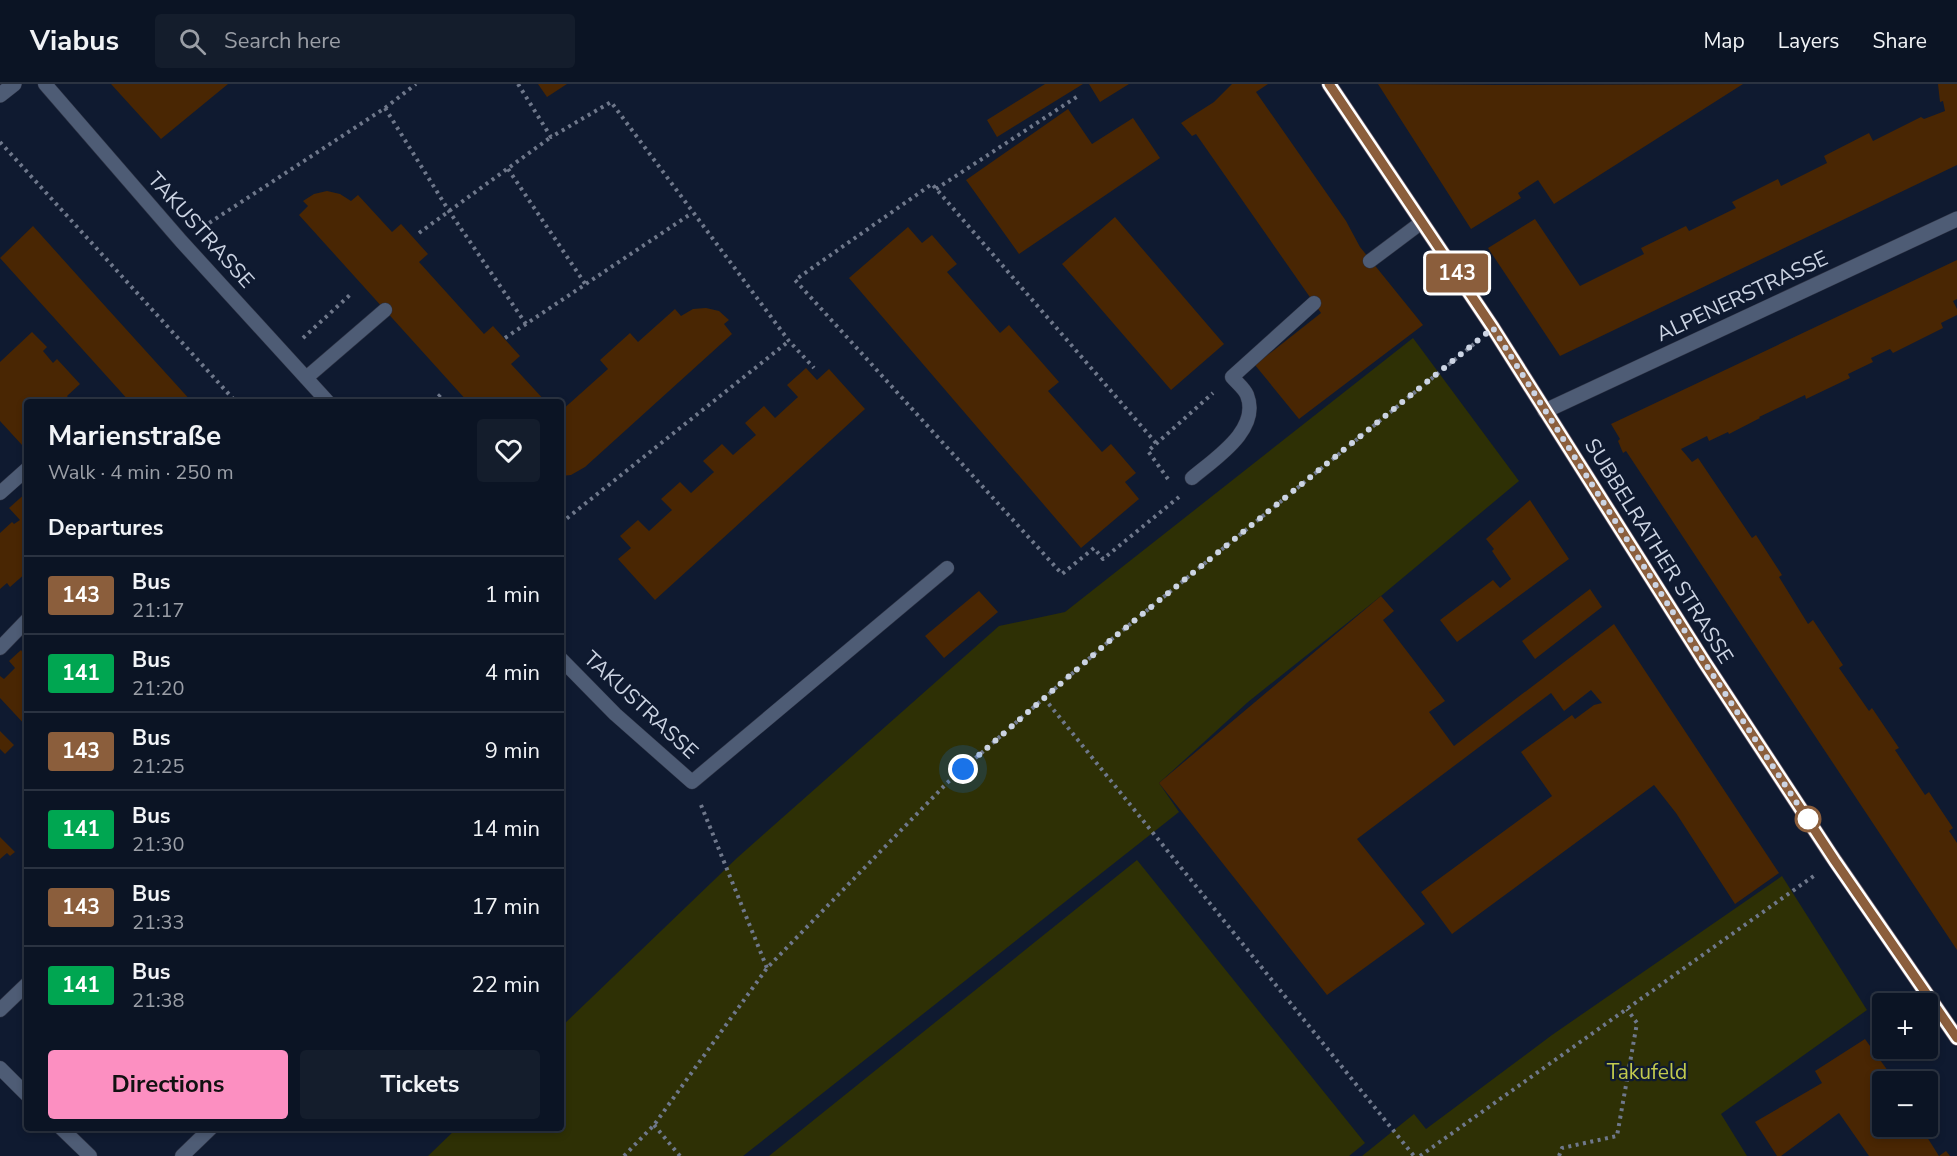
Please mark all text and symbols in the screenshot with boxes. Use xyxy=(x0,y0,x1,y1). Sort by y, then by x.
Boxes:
search box xyxy=(155,14,575,68)
text: Viabus xyxy=(30,22,119,60)
icon: search xyxy=(176,25,209,58)
text: Search here xyxy=(224,26,341,56)
text: Map xyxy=(1703,27,1745,55)
text: Layers xyxy=(1778,27,1839,55)
text: Share xyxy=(1872,27,1927,55)
street label: TAKUSTRASSE xyxy=(141,166,261,294)
street label: ALPENERSTRASSE xyxy=(1652,244,1832,348)
line badge: 143 xyxy=(1422,254,1492,292)
text: 143 xyxy=(1438,259,1476,287)
text: Marienstraße xyxy=(48,417,221,455)
button: heart xyxy=(477,419,540,482)
street label: SUBBELRATHER STRASSE xyxy=(1578,433,1740,669)
text: Walk · 4 min · 250 m xyxy=(48,459,234,486)
text: Departures xyxy=(48,513,163,543)
text: Bus xyxy=(132,567,171,597)
text: 1 min xyxy=(485,580,540,610)
text: 143 xyxy=(62,581,100,609)
text: 21:17 xyxy=(132,597,185,624)
text: Bus xyxy=(132,645,171,675)
street label: TAKUSTRASSE xyxy=(578,645,704,765)
text: 4 min xyxy=(485,658,540,688)
text: 141 xyxy=(62,659,100,687)
text: 21:20 xyxy=(132,675,185,702)
text: Bus xyxy=(132,723,171,753)
text: 9 min xyxy=(485,736,540,766)
text: 143 xyxy=(62,737,100,765)
text: 21:25 xyxy=(132,753,185,780)
your location xyxy=(948,754,978,784)
text: Bus xyxy=(132,801,171,831)
unlabelled marker xyxy=(1795,806,1821,832)
text: 14 min xyxy=(472,814,540,844)
text: 141 xyxy=(62,815,100,843)
text: 21:30 xyxy=(132,831,185,858)
text: Bus xyxy=(132,879,171,909)
text: 17 min xyxy=(472,892,540,922)
text: 143 xyxy=(62,893,100,921)
text: 21:33 xyxy=(132,909,185,936)
text: Bus xyxy=(132,957,171,987)
text: 22 min xyxy=(472,970,540,1000)
text: 141 xyxy=(62,971,100,999)
text: 21:38 xyxy=(132,987,185,1014)
map controls xyxy=(1872,993,1938,1137)
button: + xyxy=(1872,993,1938,1059)
button: Directions xyxy=(48,1050,288,1119)
button: Tickets xyxy=(300,1050,540,1119)
park label: Takufeld xyxy=(1607,1058,1687,1086)
button: − xyxy=(1872,1071,1938,1137)

